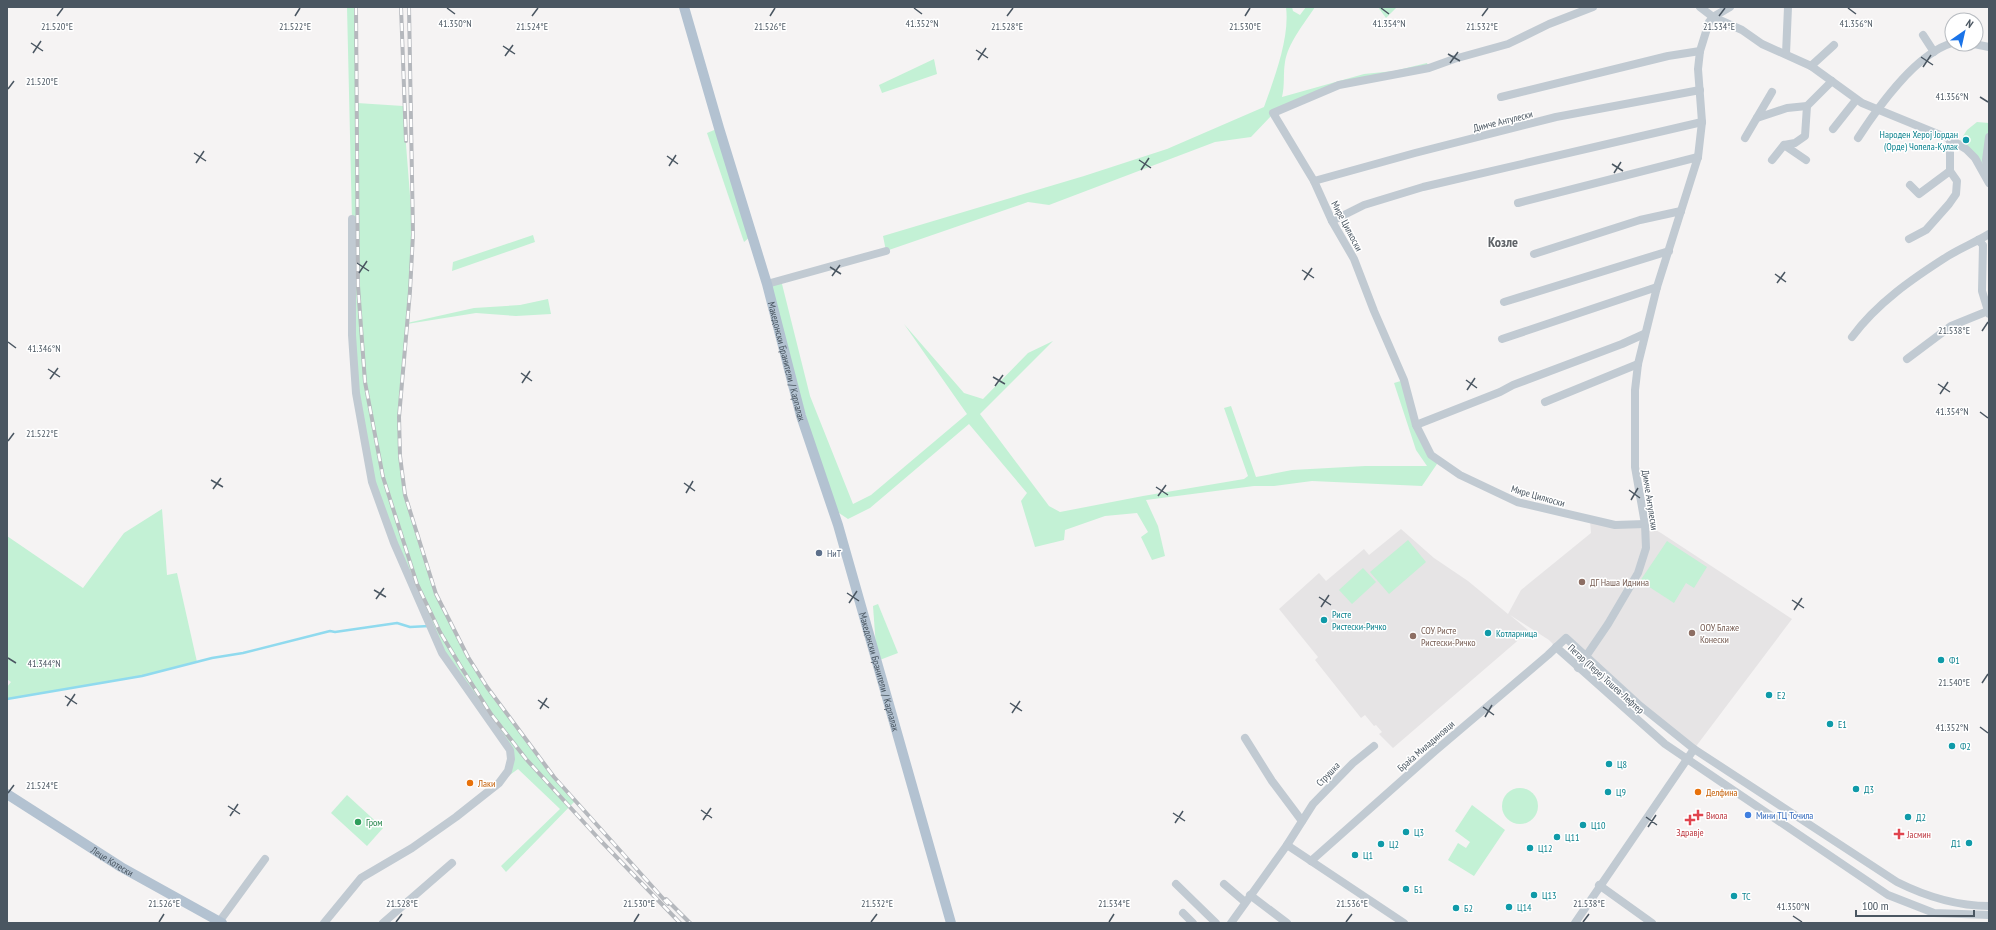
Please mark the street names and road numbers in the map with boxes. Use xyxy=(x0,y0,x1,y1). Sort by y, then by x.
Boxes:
street label: Димче Антулески xyxy=(1472,107,1534,135)
street label: Мире Цилкоски xyxy=(1328,199,1366,253)
street label: Македонски Бранители / Карпалак xyxy=(765,300,809,423)
street label: Димче Антулески xyxy=(1639,469,1661,531)
street label: Мире Цилкоски xyxy=(1510,482,1566,510)
street label: Македонски Бранители / Карпалак xyxy=(857,611,903,733)
street label: Петар (Пере) Тошев-Лефтер xyxy=(1565,641,1647,717)
street label: Браќа Миладиновци xyxy=(1395,718,1457,774)
street label: Струшка xyxy=(1313,759,1343,789)
street label: Леце Котески xyxy=(88,843,136,879)

